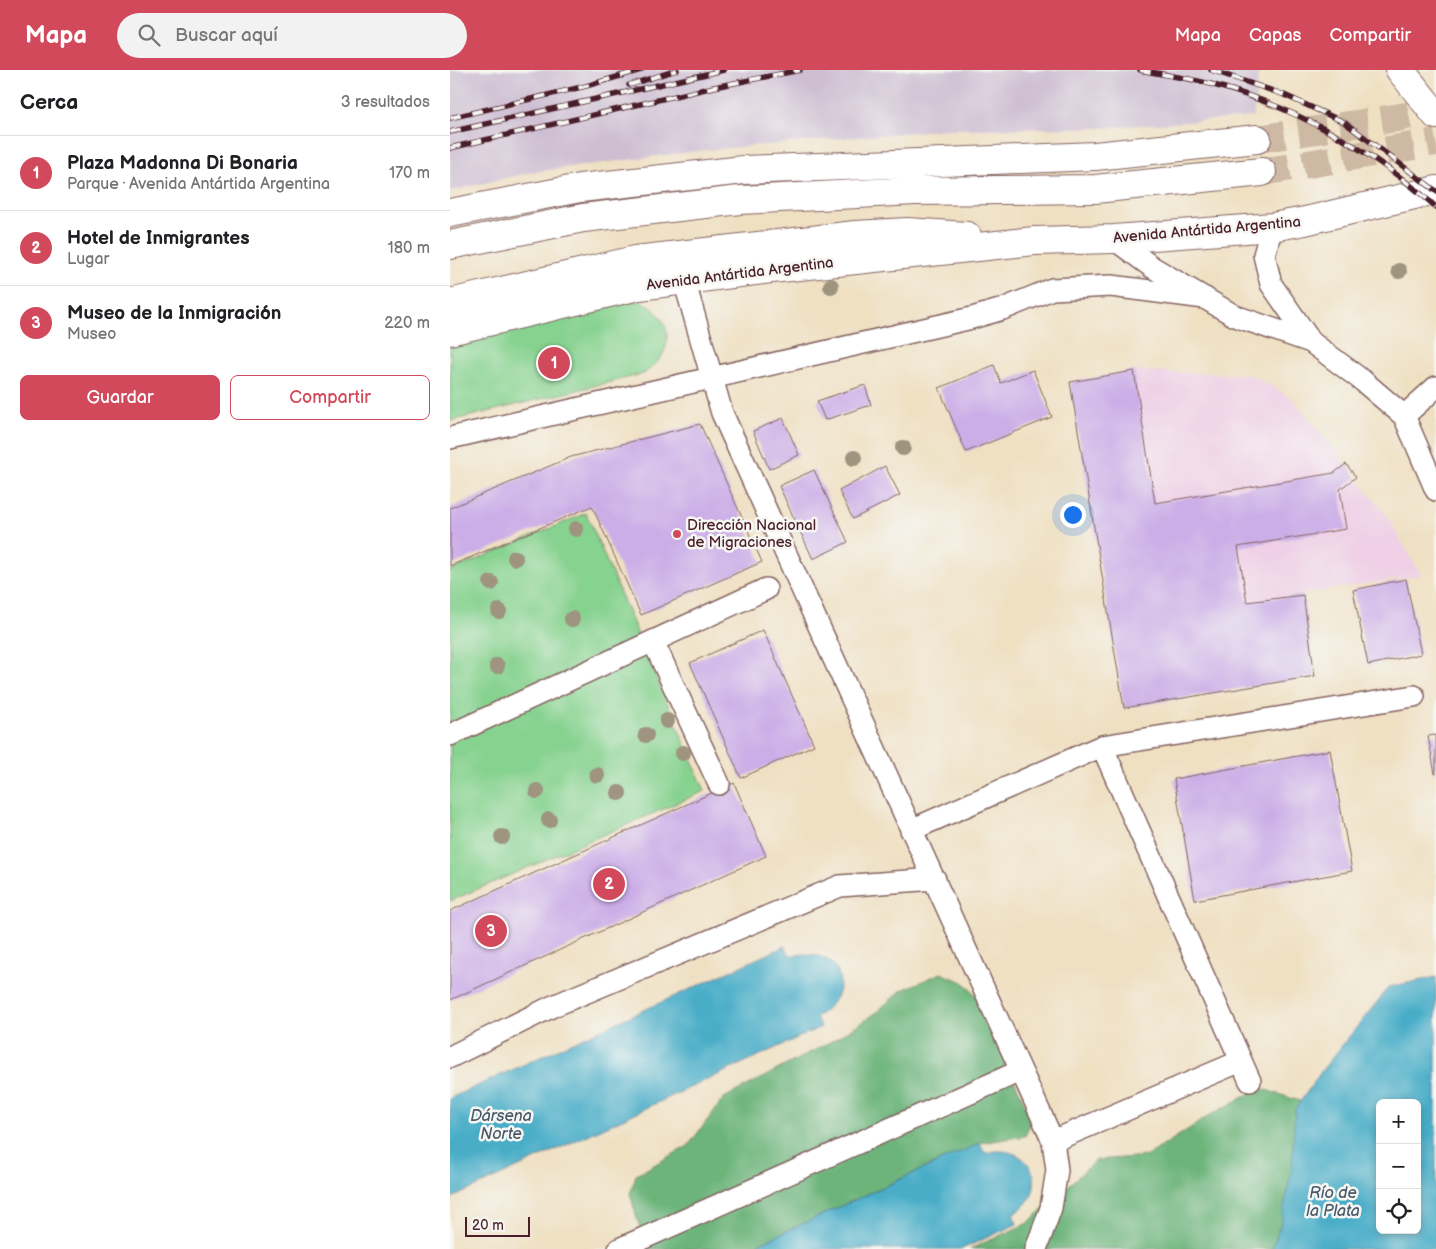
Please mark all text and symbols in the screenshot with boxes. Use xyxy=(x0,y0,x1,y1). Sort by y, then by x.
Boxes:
search box xyxy=(117,13,467,58)
text: Mapa xyxy=(25,21,87,50)
icon: search xyxy=(135,21,163,49)
text: Buscar aquí xyxy=(175,24,278,47)
text: Mapa xyxy=(1175,25,1221,46)
text: Capas xyxy=(1249,25,1302,46)
text: Compartir xyxy=(1330,25,1411,46)
text: Cerca xyxy=(20,90,78,115)
text: 3 resultados xyxy=(341,93,430,112)
text: Plaza Madonna Di Bonaria xyxy=(67,152,298,175)
text: 1 xyxy=(33,164,39,183)
text: 170 m xyxy=(389,164,430,183)
text: Parque · Avenida Antártida Argentina xyxy=(67,175,330,194)
street label: Avenida Antártida Argentina xyxy=(1112,212,1302,248)
text: Hotel de Inmigrantes xyxy=(67,227,250,250)
text: 2 xyxy=(31,239,41,258)
text: 180 m xyxy=(388,239,430,258)
text: Lugar xyxy=(67,250,109,269)
street label: Avenida Antártida Argentina xyxy=(645,253,835,295)
text: Museo de la Inmigración xyxy=(67,302,281,325)
text: 3 xyxy=(31,314,41,333)
text: 220 m xyxy=(384,314,430,333)
text: Museo xyxy=(67,325,116,344)
pin: 1 xyxy=(538,344,570,382)
button: Guardar xyxy=(20,375,220,420)
button: Compartir xyxy=(230,375,430,420)
your location xyxy=(1060,502,1086,528)
place label: Dirección Nacional de Migraciones xyxy=(687,516,816,552)
marker: Dirección Nacional de Migraciones xyxy=(671,528,683,540)
pin: 2 xyxy=(593,865,625,903)
pin: 3 xyxy=(475,912,507,950)
map controls xyxy=(1376,1099,1421,1234)
button: + xyxy=(1376,1099,1421,1144)
water label: Dársena Norte xyxy=(470,1107,532,1144)
button: − xyxy=(1376,1144,1421,1189)
water label: Río de la Plata xyxy=(1306,1184,1360,1221)
button: locate xyxy=(1376,1189,1421,1234)
scale bar xyxy=(465,1214,530,1237)
text: 20 m xyxy=(472,1217,504,1234)

